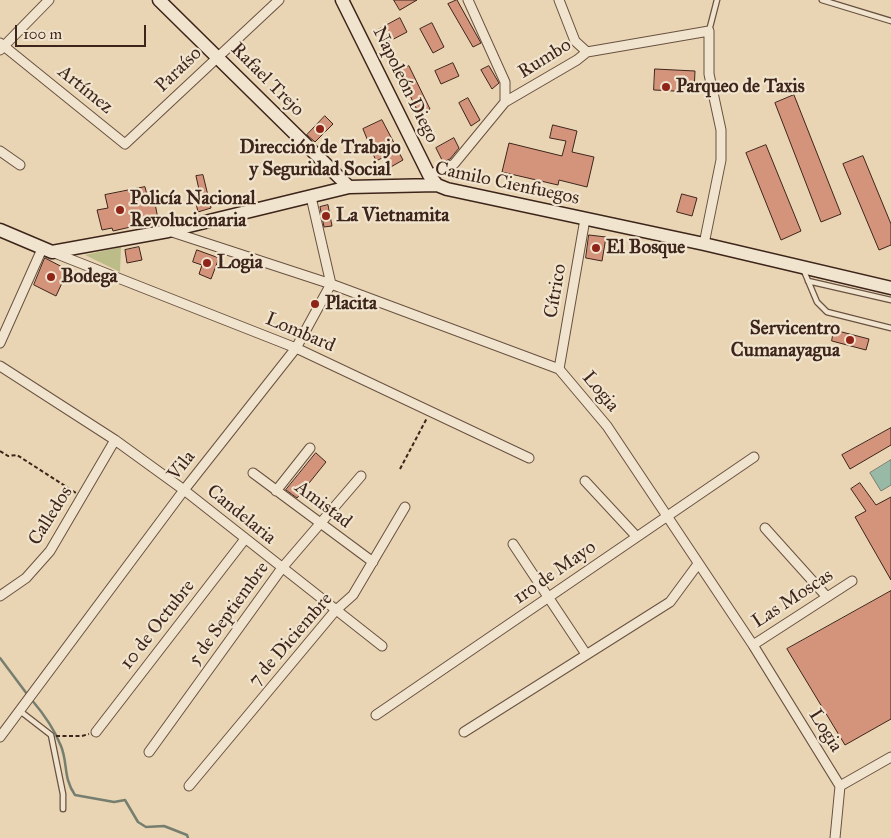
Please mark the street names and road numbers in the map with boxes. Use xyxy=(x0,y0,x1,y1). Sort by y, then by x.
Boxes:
street label: Napoleón Diego xyxy=(367,23,443,147)
street label: Rumbo xyxy=(514,34,576,84)
street label: Rafael Trejo xyxy=(225,38,309,122)
street label: Paraíso xyxy=(151,42,207,98)
street label: Artímez xyxy=(53,61,117,119)
street label: Camilo Cienfuegos xyxy=(433,158,581,210)
street label: Cítrico xyxy=(540,262,572,320)
street label: Lombard xyxy=(262,308,338,358)
street label: Logia xyxy=(577,367,623,417)
street label: Vila xyxy=(163,447,201,485)
street label: Amistad xyxy=(290,476,356,534)
street label: Candelaria xyxy=(202,480,280,550)
street label: Calledos xyxy=(24,482,78,550)
street label: 1ro de Mayo xyxy=(509,536,601,610)
street label: 5 de Septiembre xyxy=(184,558,274,670)
street label: Las Moscas xyxy=(748,564,838,634)
street label: 10 de Octubre xyxy=(116,576,200,674)
street label: 7 de Diciembre xyxy=(244,588,338,692)
street label: Logia xyxy=(803,706,847,756)

